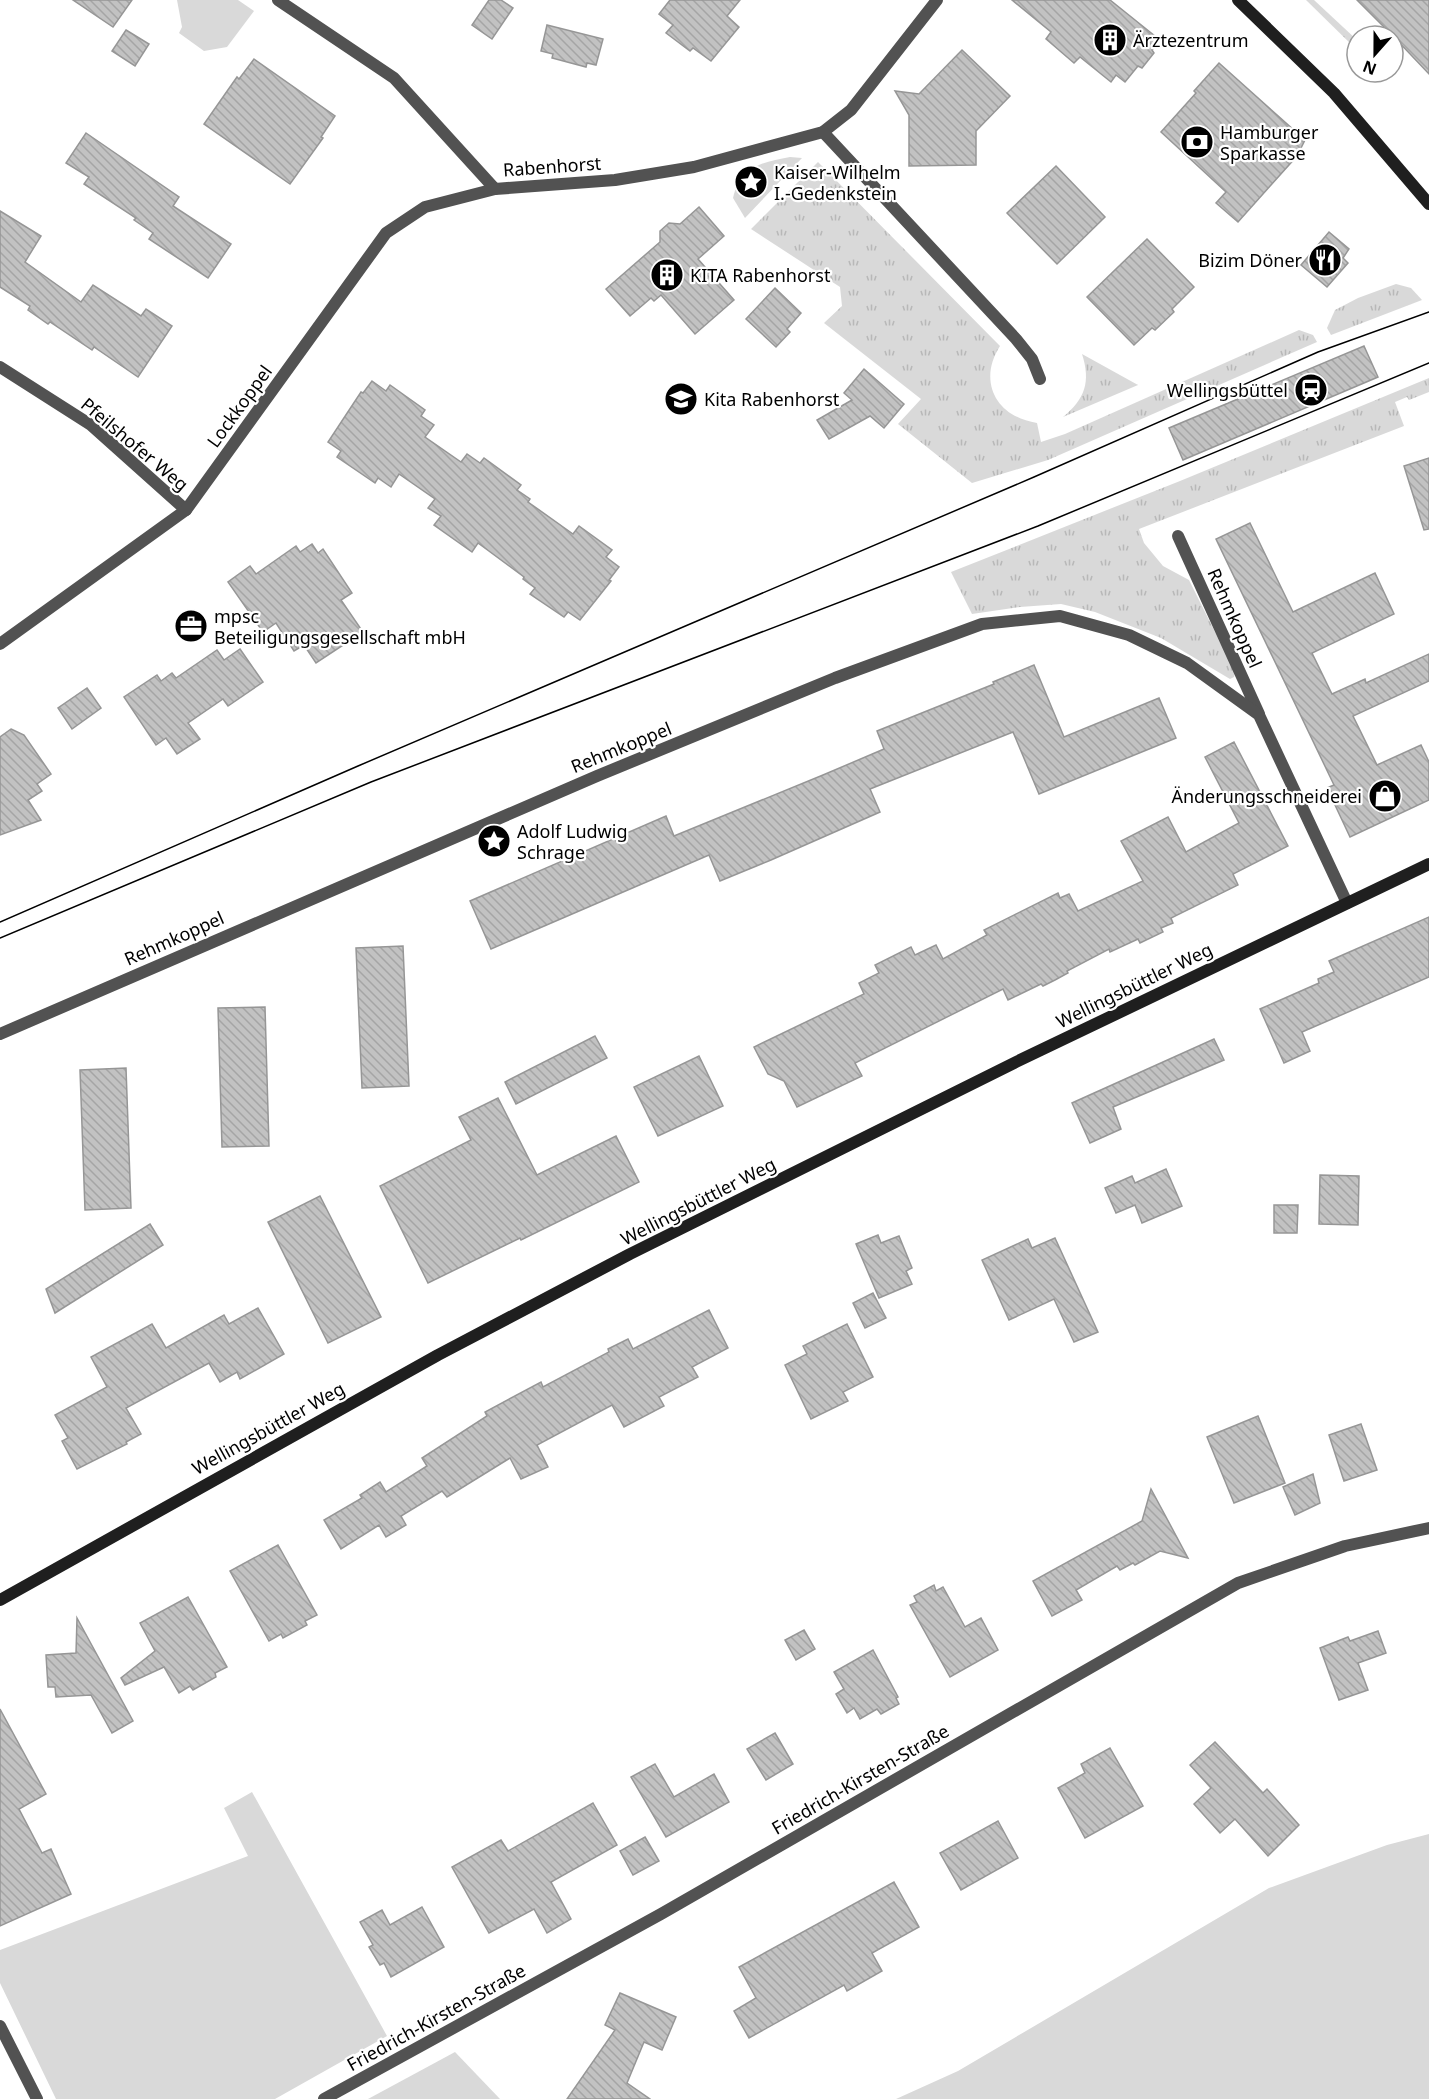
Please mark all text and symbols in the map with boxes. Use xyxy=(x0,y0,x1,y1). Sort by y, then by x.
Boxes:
building icon: Ärztezentrum xyxy=(1092,22,1128,58)
north arrow xyxy=(1345,24,1405,84)
place label: Ärztezentrum xyxy=(1133,28,1249,52)
text: N xyxy=(1360,55,1380,81)
place label: Hamburger Sparkasse xyxy=(1220,120,1319,165)
bank icon: Hamburger Sparkasse xyxy=(1179,124,1215,160)
street label: Rabenhorst xyxy=(502,151,602,181)
place label: Kaiser-Wilhelm I.-Gedenkstein xyxy=(774,160,901,205)
place icon: Kaiser-Wilhelm I.-Gedenkstein xyxy=(733,164,769,200)
restaurant icon: Bizim Döner xyxy=(1307,242,1343,278)
place label: Bizim Döner xyxy=(1198,248,1303,272)
building icon: KITA Rabenhorst xyxy=(649,257,685,293)
place label: KITA Rabenhorst xyxy=(690,263,831,287)
street label: Lockkoppel xyxy=(201,360,277,452)
station icon: Wellingsbüttel xyxy=(1293,372,1329,408)
place label: Wellingsbüttel xyxy=(1167,378,1288,402)
school or university icon: Kita Rabenhorst xyxy=(663,381,699,417)
place label: Kita Rabenhorst xyxy=(704,387,840,411)
street label: Pfeilshofer Weg xyxy=(76,392,194,496)
street label: Rehmkoppel xyxy=(1202,564,1268,672)
place label: mpsc Beteiligungsgesellschaft mbH xyxy=(214,604,466,649)
office icon: mpsc Beteiligungsgesellschaft mbH xyxy=(173,608,209,644)
street label: Rehmkoppel xyxy=(567,716,675,778)
shop icon: Änderungsschneiderei xyxy=(1367,778,1403,814)
place label: Änderungsschneiderei xyxy=(1171,784,1362,808)
place label: Adolf Ludwig Schrage xyxy=(517,819,627,864)
place icon: Adolf Ludwig Schrage xyxy=(476,823,512,859)
street label: Rehmkoppel xyxy=(120,905,228,971)
street label: Wellingsbüttler Weg xyxy=(1052,937,1216,1033)
street label: Wellingsbüttler Weg xyxy=(616,1151,780,1251)
street label: Wellingsbüttler Weg xyxy=(187,1376,349,1480)
street label: Friedrich-Kirsten-Straße xyxy=(767,1718,953,1840)
street label: Friedrich-Kirsten-Straße xyxy=(342,1958,530,2076)

